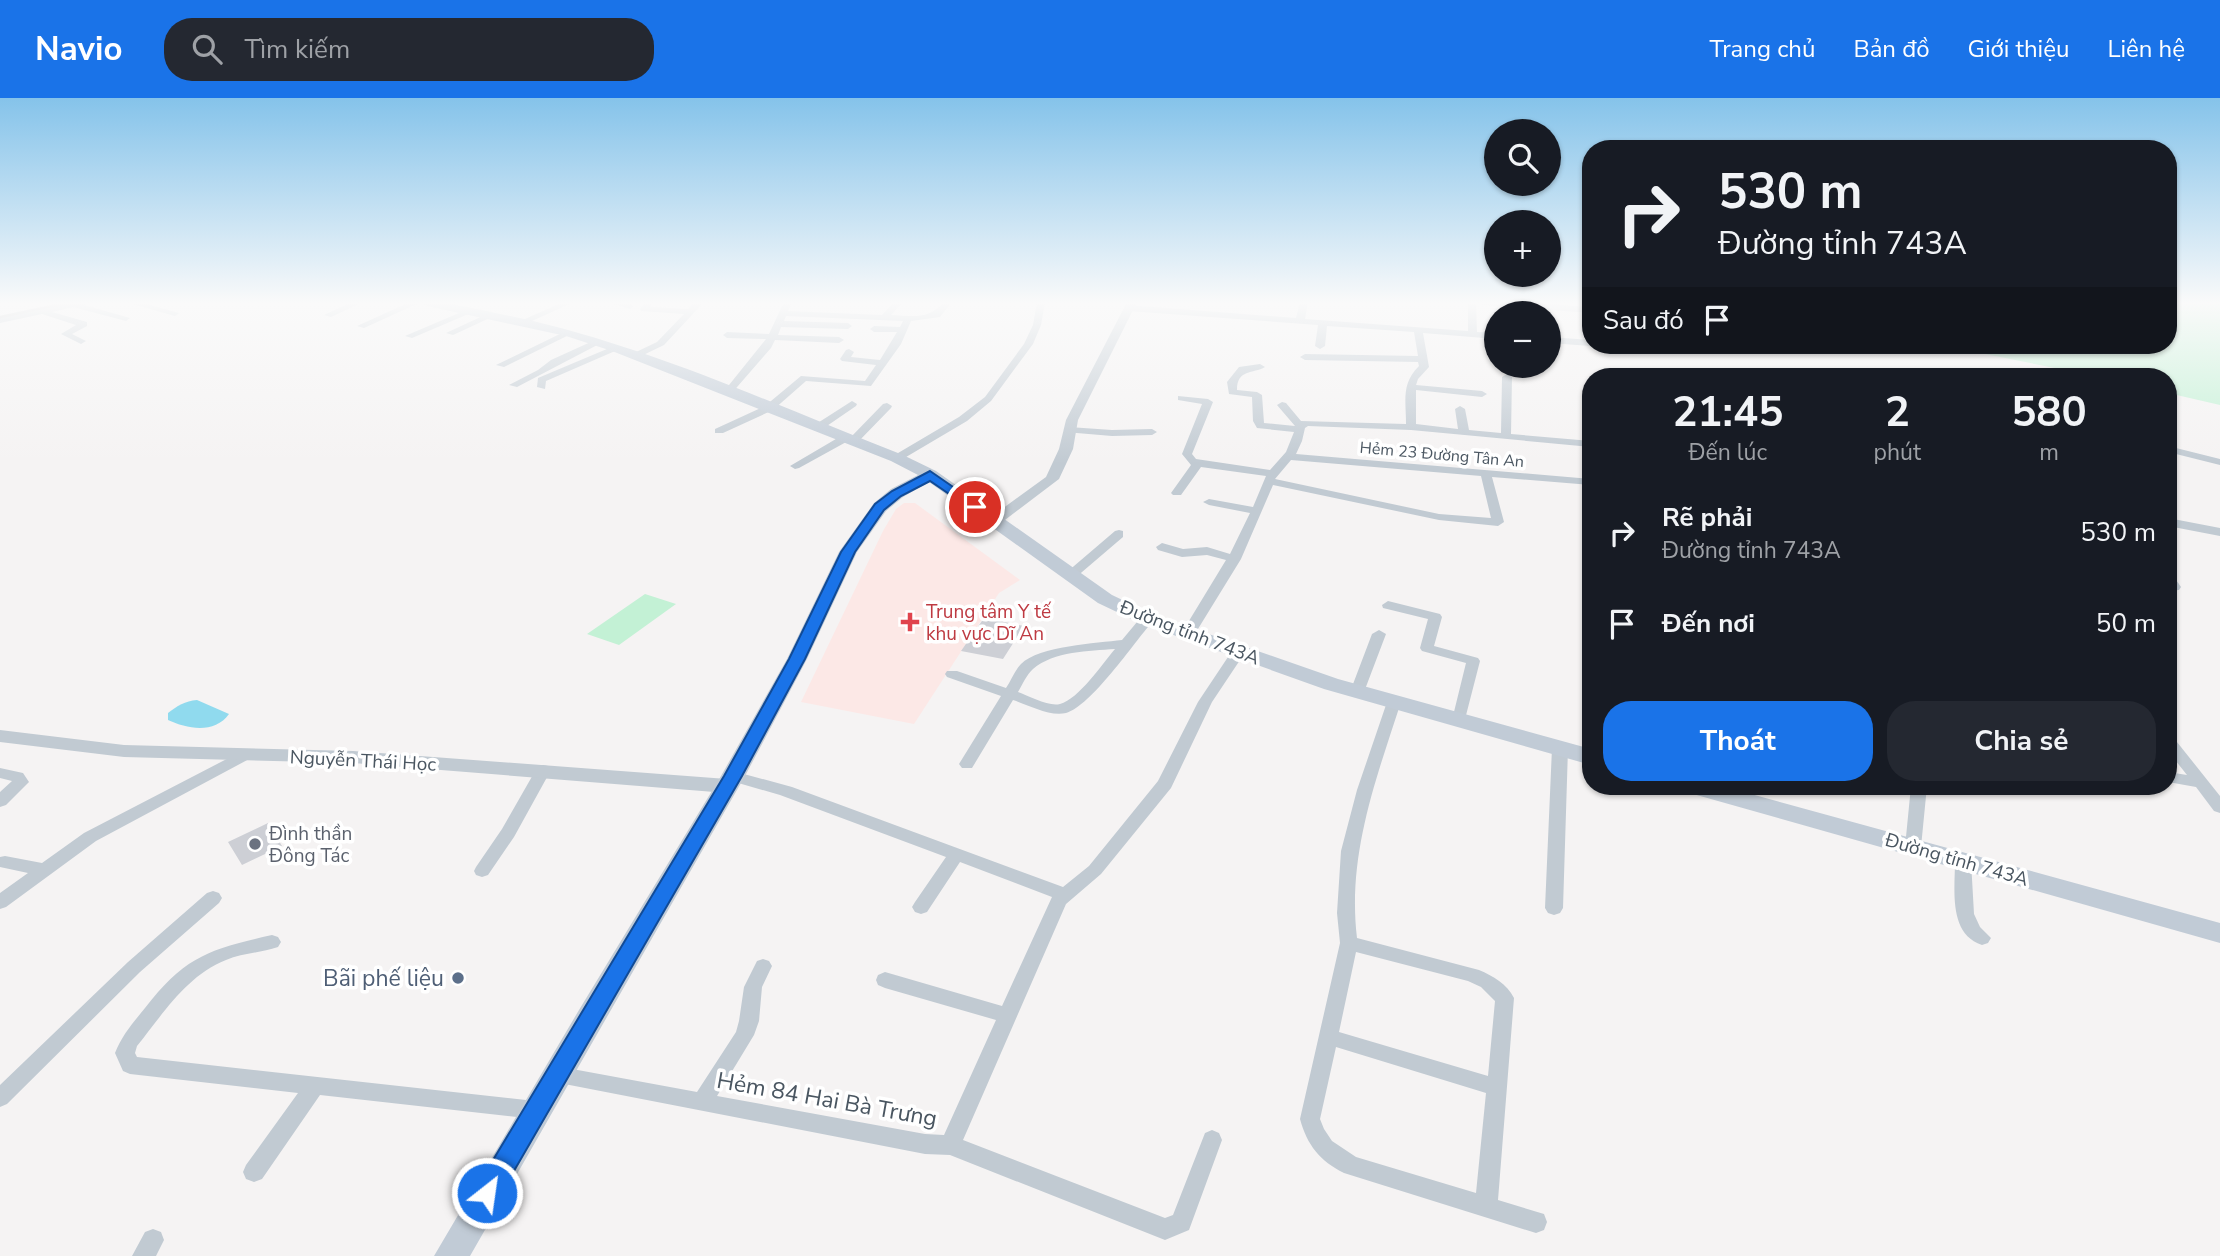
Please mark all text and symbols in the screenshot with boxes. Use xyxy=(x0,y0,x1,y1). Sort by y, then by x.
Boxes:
search box xyxy=(164,18,654,81)
text: Navio xyxy=(35,27,122,72)
icon: search xyxy=(188,30,226,68)
text: Tìm kiếm xyxy=(244,32,350,67)
text: Trang chủ xyxy=(1710,33,1815,65)
text: Bản đồ xyxy=(1853,33,1930,65)
text: Giới thiệu xyxy=(1968,33,2069,65)
text: Liên hệ xyxy=(2107,33,2185,65)
map controls xyxy=(1484,119,1561,378)
button: search xyxy=(1484,119,1561,196)
text: 530 m xyxy=(1718,158,1862,225)
icon: right xyxy=(1603,168,1694,259)
button: + xyxy=(1484,210,1561,287)
text: Đường tỉnh 743A xyxy=(1718,222,1967,265)
button: − xyxy=(1484,301,1561,378)
icon: arrive xyxy=(1698,301,1736,339)
text: Sau đó xyxy=(1603,303,1684,338)
text: 21:45 xyxy=(1672,384,1783,441)
text: 2 xyxy=(1885,384,1910,441)
text: 580 xyxy=(2011,384,2087,441)
street label: Hẻm 23 Đường Tân An xyxy=(1359,437,1525,473)
text: Đến lúc xyxy=(1688,437,1767,468)
text: phút xyxy=(1874,437,1921,468)
text: m xyxy=(2039,437,2059,468)
pin xyxy=(945,477,1005,537)
icon: arrive xyxy=(956,488,994,526)
text: Rẽ phải xyxy=(1662,500,1752,535)
icon: right xyxy=(1603,514,1641,552)
text: 530 m xyxy=(2080,515,2156,550)
text: Đường tỉnh 743A xyxy=(1662,535,1841,566)
street label: Đường tỉnh 743A xyxy=(1115,594,1263,672)
place label: Trung tâm Y tế khu vực Dĩ An xyxy=(926,599,1052,647)
icon: arrive xyxy=(1603,605,1641,643)
text: Đến nơi xyxy=(1662,606,1755,641)
text: 50 m xyxy=(2096,606,2156,641)
marker: Trung tâm Y tế khu vực Dĩ An xyxy=(900,612,920,632)
button: Thoát xyxy=(1603,701,1873,781)
button: Chia sẻ xyxy=(1887,701,2156,781)
street label: Nguyễn Thái Học xyxy=(289,744,437,778)
place label: Đình thần Đông Tác xyxy=(268,821,352,869)
street label: Đường tỉnh 743A xyxy=(1881,827,2031,893)
marker: Đình thần Đông Tác xyxy=(247,836,263,852)
place label: Bãi phế liệu xyxy=(323,963,444,994)
marker: Bãi phế liệu xyxy=(450,970,466,986)
street label: Hẻm 84 Hai Bà Trưng xyxy=(714,1065,940,1134)
position arrow xyxy=(450,1156,524,1230)

